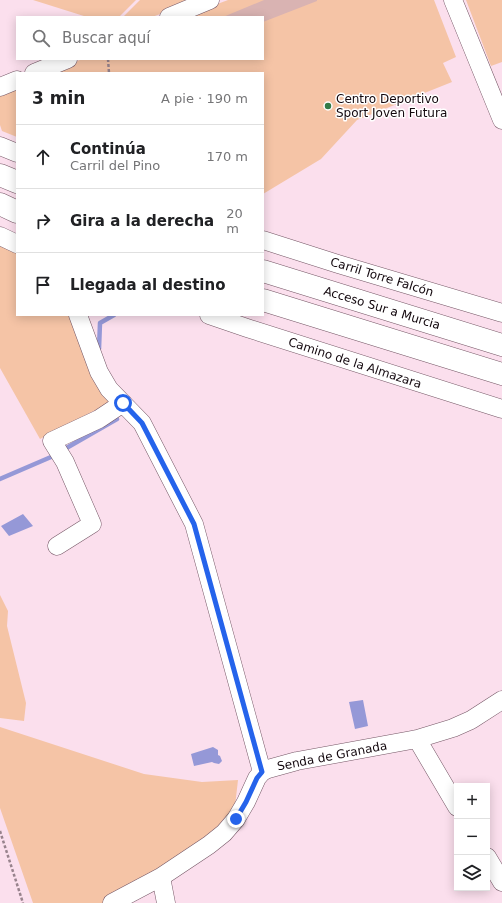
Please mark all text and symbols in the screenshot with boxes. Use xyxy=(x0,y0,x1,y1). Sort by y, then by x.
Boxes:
search box xyxy=(16,16,264,60)
icon: search xyxy=(30,27,52,49)
text: Buscar aquí xyxy=(62,29,150,47)
text: 3 min xyxy=(32,88,85,108)
text: A pie · 190 m xyxy=(161,91,248,106)
place label: Centro Deportivo Sport Joven Futura xyxy=(336,92,447,120)
marker: Centro Deportivo Sport Joven Futura xyxy=(323,101,333,111)
text: Continúa xyxy=(70,140,146,158)
icon: ahead xyxy=(32,146,54,168)
text: 170 m xyxy=(206,149,248,164)
text: Carril del Pino xyxy=(70,158,160,173)
text: 20 m xyxy=(226,206,243,236)
icon: right xyxy=(32,210,54,232)
text: Gira a la derecha xyxy=(70,212,214,230)
street label: Carril Torre Falcón xyxy=(329,255,435,299)
icon: arrive xyxy=(32,274,54,296)
text: Llegada al destino xyxy=(70,276,225,294)
street label: Acceso Sur a Murcia xyxy=(322,284,442,332)
street label: Camino de la Almazara xyxy=(287,335,423,391)
route start xyxy=(114,394,132,412)
street label: Senda de Granada xyxy=(276,738,388,774)
map controls xyxy=(454,783,490,891)
button: + xyxy=(454,783,490,819)
route end xyxy=(227,810,245,828)
button: − xyxy=(454,819,490,855)
button: layers xyxy=(454,855,490,891)

